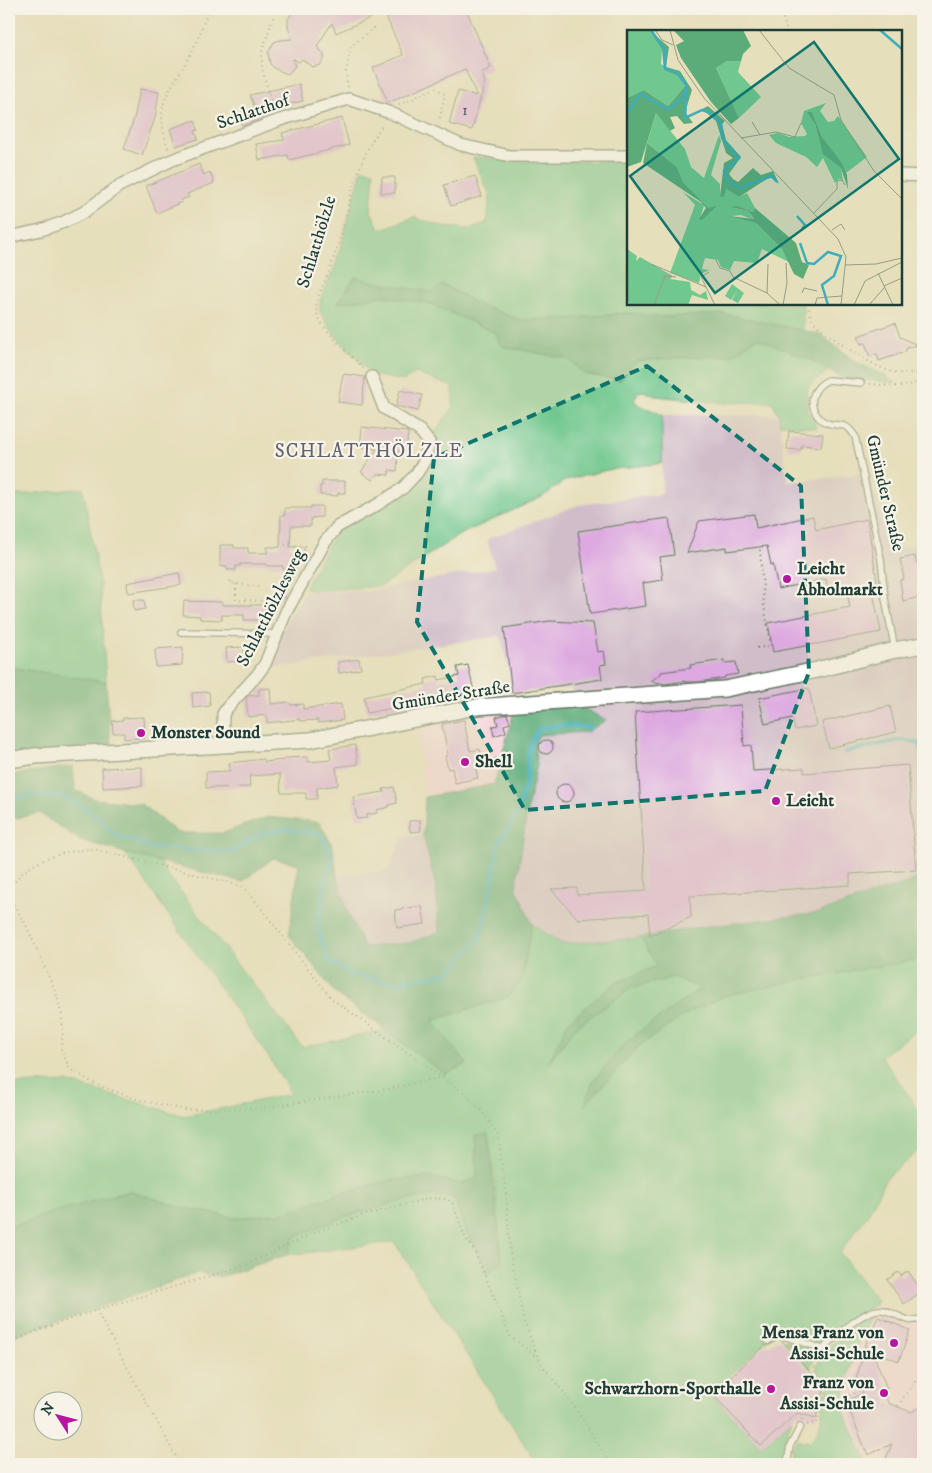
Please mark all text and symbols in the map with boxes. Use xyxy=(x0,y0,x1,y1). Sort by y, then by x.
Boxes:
inset map xyxy=(627,30,902,305)
street label: Schlatthof xyxy=(214,88,295,135)
house number: 1 xyxy=(462,101,468,120)
street label: Schlatthölzle xyxy=(293,193,341,291)
street label: Gmünder Straße xyxy=(861,433,909,553)
district label: SCHLATTHÖLZLE xyxy=(275,439,463,463)
street label: Schlatthölzlesweg xyxy=(232,545,310,670)
place label: Leicht Abholmarkt xyxy=(796,558,883,601)
marker: Leicht Abholmarkt xyxy=(781,573,793,585)
street label: Gmünder Straße xyxy=(391,676,511,716)
place label: Monster Sound xyxy=(151,722,261,744)
marker: Monster Sound xyxy=(135,727,147,739)
place label: Shell xyxy=(475,751,513,773)
marker: Shell xyxy=(459,756,471,768)
place label: Leicht xyxy=(786,790,834,812)
marker: Leicht xyxy=(770,795,782,807)
place label: Mensa Franz von Assisi-Schule xyxy=(762,1322,885,1365)
marker: Mensa Franz von Assisi-Schule xyxy=(888,1337,900,1349)
place label: Franz von Assisi-Schule xyxy=(779,1372,875,1415)
place label: Schwarzhorn-Sporthalle xyxy=(584,1378,762,1400)
marker: Schwarzhorn-Sporthalle xyxy=(765,1383,777,1395)
marker: Franz von Assisi-Schule xyxy=(878,1387,890,1399)
north arrow xyxy=(32,1390,82,1440)
text: N xyxy=(38,1399,59,1419)

